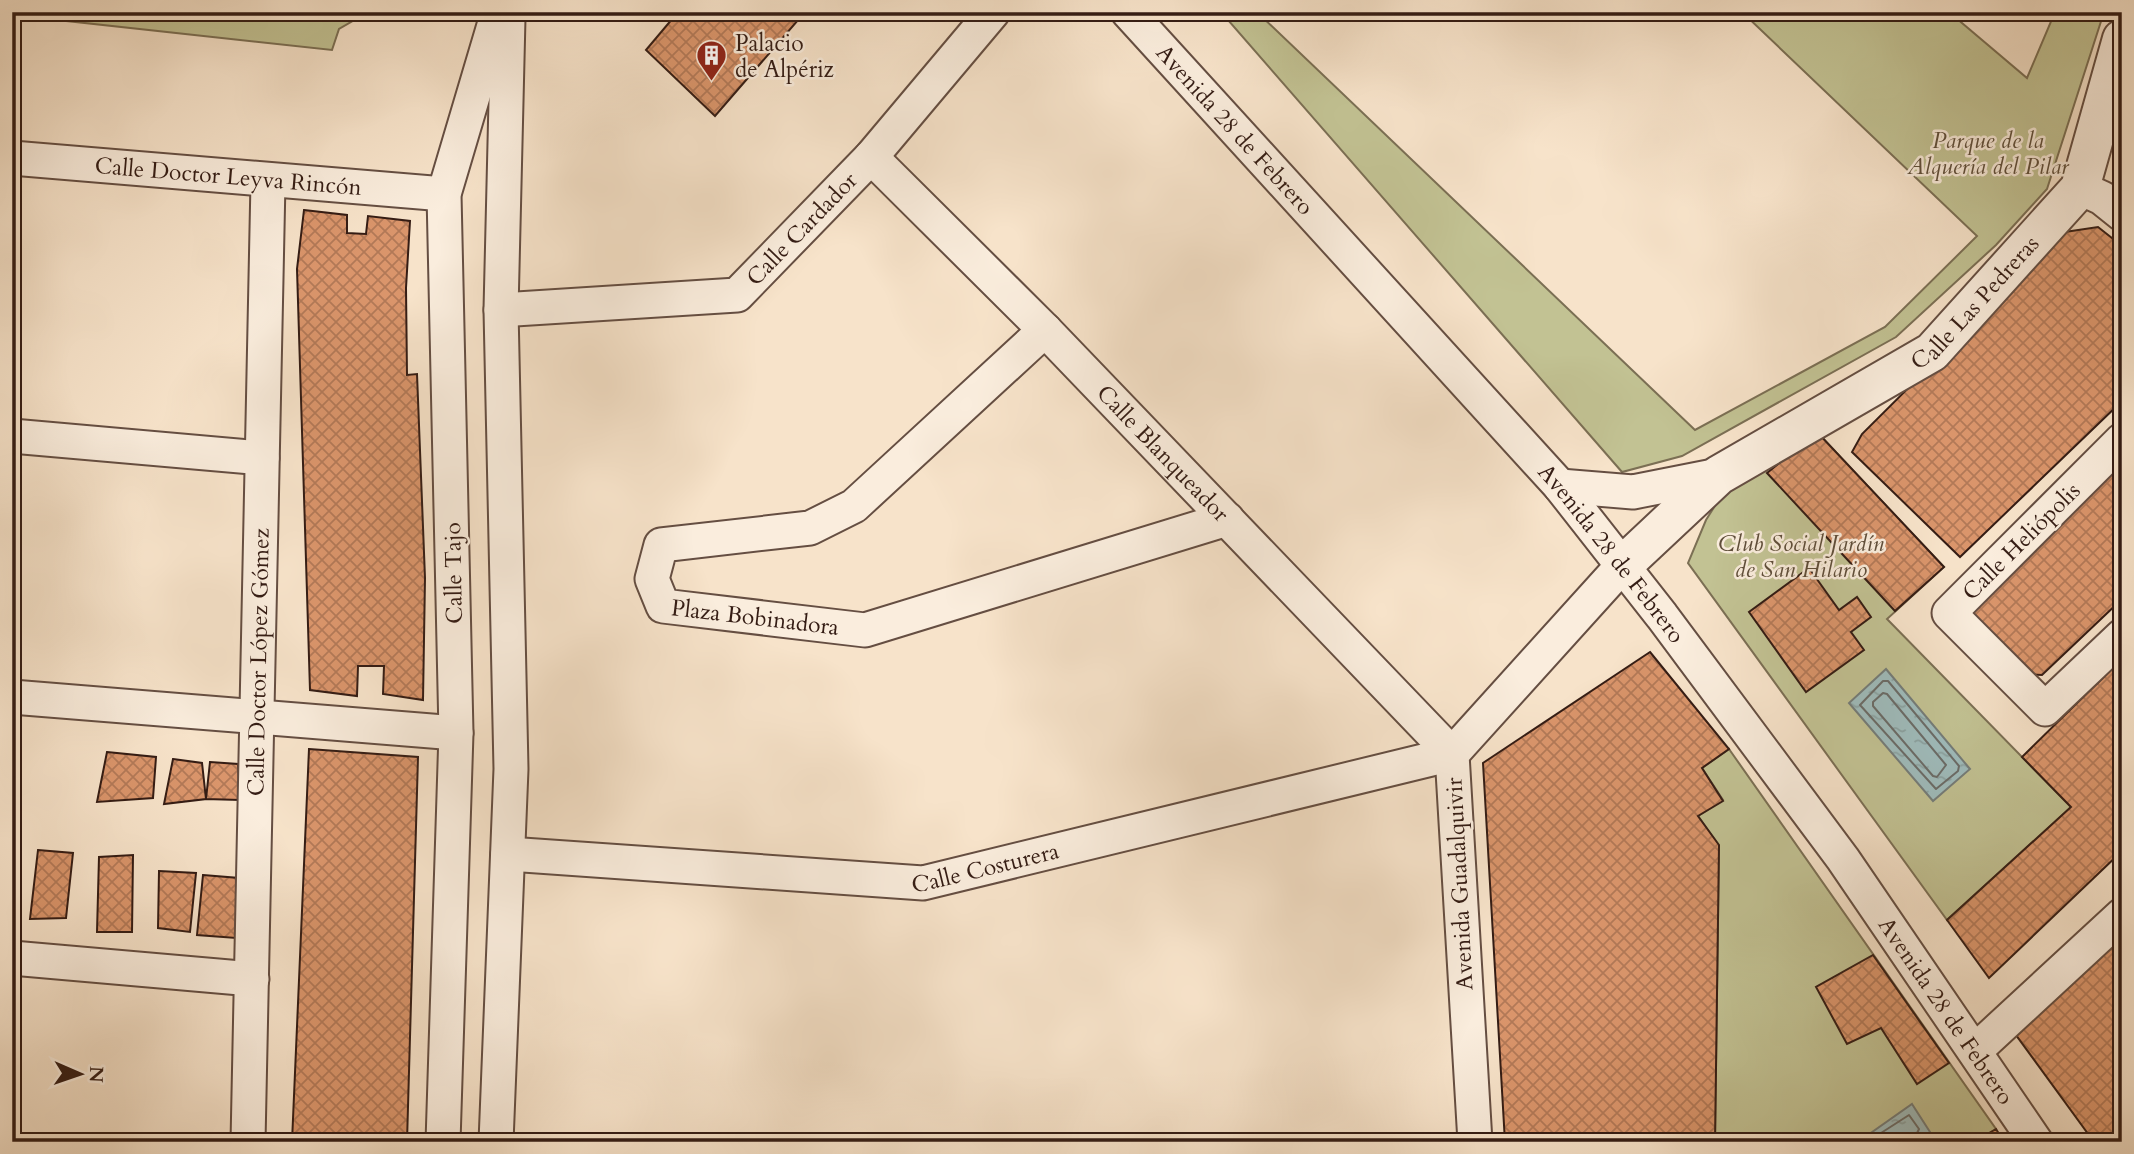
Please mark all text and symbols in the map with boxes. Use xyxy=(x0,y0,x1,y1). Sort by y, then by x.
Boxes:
place label: Palacio de Alpériz xyxy=(735,28,834,85)
street label: Avenida 28 de Febrero xyxy=(1149,38,1320,222)
building icon: Palacio de Alpériz xyxy=(695,39,729,83)
park label: Parque de la Alquería del Pilar xyxy=(1906,125,2070,182)
street label: Calle Doctor Leyva Rincón xyxy=(94,150,363,203)
street label: Calle Cardador xyxy=(739,165,865,293)
street label: Calle Las Pedreras xyxy=(1905,229,2046,377)
street label: Calle Blanqueador xyxy=(1090,378,1236,529)
street label: Avenida 28 de Febrero xyxy=(1531,457,1692,649)
street label: Calle Heliópolis xyxy=(1956,476,2087,607)
street label: Calle Tajo xyxy=(437,522,470,624)
street label: Calle Doctor López Gómez xyxy=(240,528,277,797)
park label: Club Social Jardín de San Hilario xyxy=(1718,528,1885,585)
street label: Plaza Bobinadora xyxy=(669,592,841,643)
street label: Avenida Guadalquivir xyxy=(1438,776,1481,991)
street label: Calle Costurera xyxy=(911,835,1062,899)
street label: Avenida 28 de Febrero xyxy=(1871,911,2021,1111)
north arrow xyxy=(46,1038,116,1108)
text: N xyxy=(83,1066,109,1084)

